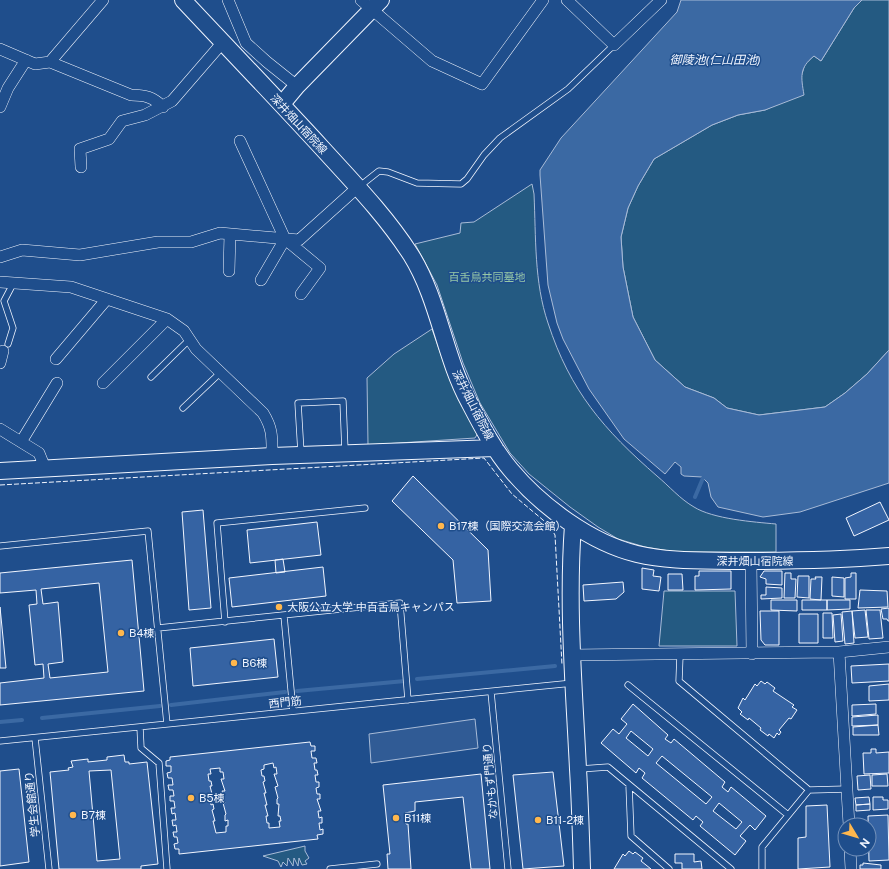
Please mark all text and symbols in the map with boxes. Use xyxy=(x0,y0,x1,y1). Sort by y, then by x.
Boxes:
water label: 御陵池(仁山田池) xyxy=(669,53,761,67)
street label: 深井畑山宿院線 xyxy=(268,92,330,156)
park label: 百舌鳥共同墓地 xyxy=(449,271,526,283)
street label: 深井畑山宿院線 xyxy=(450,368,496,442)
place label: B17棟（国際交流会館） xyxy=(449,520,566,532)
marker: B17棟（国際交流会館） xyxy=(436,521,446,531)
street label: 深井畑山宿院線 xyxy=(717,555,794,567)
place label: 大阪公立大学 中百舌鳥キャンパス xyxy=(287,601,455,613)
marker: 大阪公立大学 中百舌鳥キャンパス xyxy=(274,602,284,612)
place label: B4棟 xyxy=(129,627,154,639)
marker: B4棟 xyxy=(116,628,126,638)
place label: B6棟 xyxy=(242,657,267,669)
marker: B6棟 xyxy=(229,658,239,668)
street label: 西門筋 xyxy=(268,694,302,710)
street label: なかもず門通り xyxy=(481,742,499,820)
street label: 学生会館通り xyxy=(23,771,41,837)
place label: B5棟 xyxy=(199,792,224,804)
marker: B5棟 xyxy=(186,793,196,803)
place label: B7棟 xyxy=(81,809,106,821)
marker: B7棟 xyxy=(68,810,78,820)
place label: B11棟 xyxy=(404,812,431,824)
marker: B11棟 xyxy=(391,813,401,823)
place label: B11-2棟 xyxy=(546,814,584,826)
marker: B11-2棟 xyxy=(533,815,543,825)
north arrow xyxy=(837,817,877,857)
text: N xyxy=(858,836,872,850)

